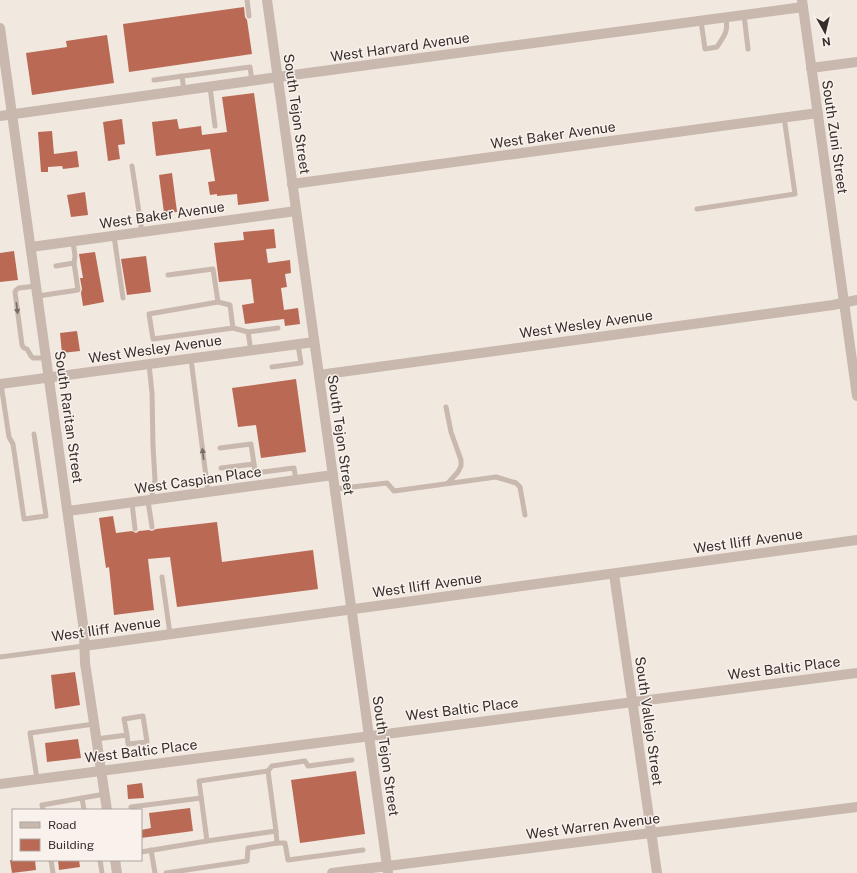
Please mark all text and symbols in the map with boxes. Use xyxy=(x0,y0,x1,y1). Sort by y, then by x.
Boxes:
north arrow xyxy=(805,12,845,52)
street label: West Harvard Avenue xyxy=(329,29,471,65)
text: N xyxy=(821,35,831,48)
street label: South Tejon Street xyxy=(281,53,313,175)
street label: South Zuni Street xyxy=(819,79,851,195)
street label: West Baker Avenue xyxy=(490,118,617,152)
street label: West Baker Avenue xyxy=(99,198,226,232)
one-way arrow xyxy=(14,302,21,314)
street label: West Wesley Avenue xyxy=(518,307,654,341)
street label: West Wesley Avenue xyxy=(87,332,223,366)
street label: South Raritan Street xyxy=(52,350,86,484)
street label: South Tejon Street xyxy=(325,374,357,496)
one-way arrow xyxy=(200,448,206,460)
street label: West Caspian Place xyxy=(134,463,263,497)
street label: West Iliff Avenue xyxy=(692,525,804,557)
street label: West Iliff Avenue xyxy=(371,569,483,601)
street label: West Iliff Avenue xyxy=(50,613,162,645)
street label: West Baltic Place xyxy=(727,653,841,683)
street label: South Vallejo Street xyxy=(632,655,666,787)
street label: West Baltic Place xyxy=(405,694,519,724)
street label: South Tejon Street xyxy=(370,695,402,817)
street label: West Baltic Place xyxy=(84,736,198,766)
legend xyxy=(12,809,142,861)
street label: West Warren Avenue xyxy=(525,810,661,842)
text: Road xyxy=(48,818,76,832)
text: Building xyxy=(48,838,94,852)

